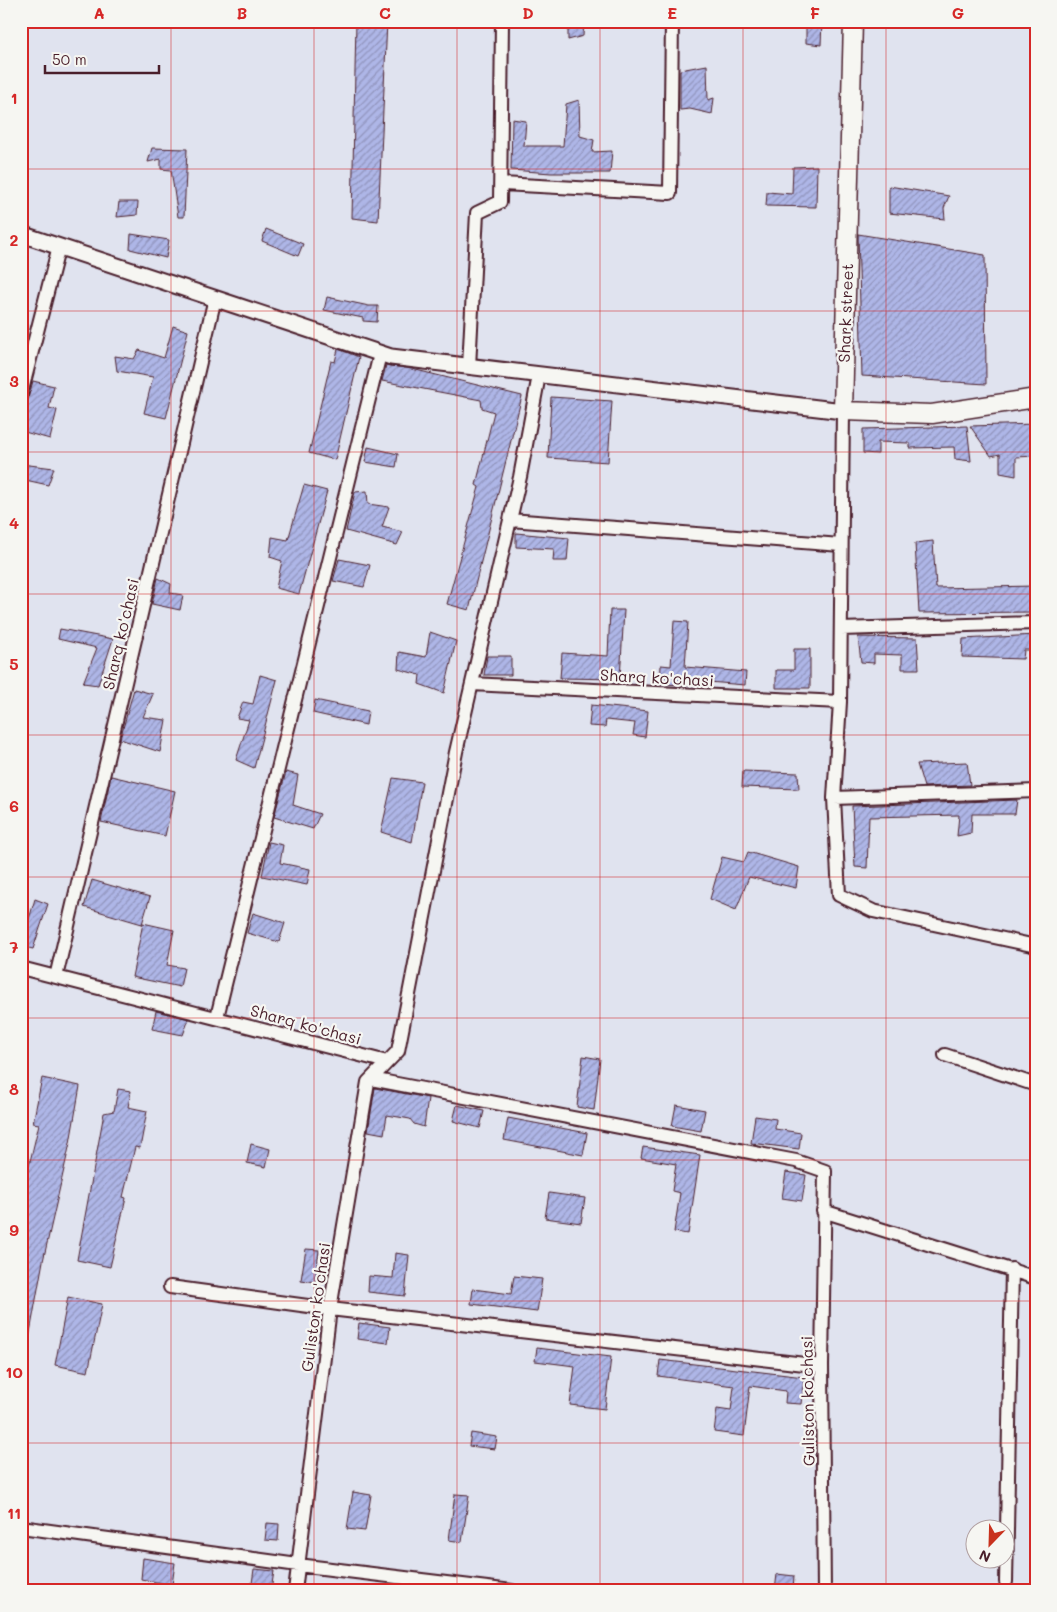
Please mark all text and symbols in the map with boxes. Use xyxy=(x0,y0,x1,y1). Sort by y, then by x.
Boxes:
text: A xyxy=(93,2,105,23)
text: B xyxy=(237,2,247,23)
text: C xyxy=(379,2,391,23)
text: D xyxy=(522,2,534,23)
text: E xyxy=(667,2,677,23)
text: F xyxy=(810,2,820,23)
text: G xyxy=(952,2,964,23)
scale bar xyxy=(45,42,159,74)
text: 50 m xyxy=(52,49,87,69)
text: 1 xyxy=(10,87,18,108)
text: 2 xyxy=(10,229,19,250)
street label: Shark street xyxy=(833,263,857,363)
text: 3 xyxy=(9,370,19,391)
text: 4 xyxy=(9,512,19,533)
street label: Sharq ko'chasi xyxy=(97,576,143,692)
text: 5 xyxy=(9,653,19,674)
street label: Sharq ko'chasi xyxy=(600,664,714,690)
text: 6 xyxy=(9,795,19,816)
text: 7 xyxy=(10,936,19,957)
street label: Sharq ko'chasi xyxy=(248,999,364,1049)
text: 8 xyxy=(9,1078,19,1099)
text: 9 xyxy=(9,1219,19,1240)
street label: Guliston ko'chasi xyxy=(296,1241,334,1373)
street label: Guliston ko'chasi xyxy=(795,1336,819,1466)
text: 10 xyxy=(5,1361,23,1382)
text: 11 xyxy=(7,1502,21,1523)
north arrow xyxy=(964,1520,1014,1570)
text: N xyxy=(976,1546,993,1567)

